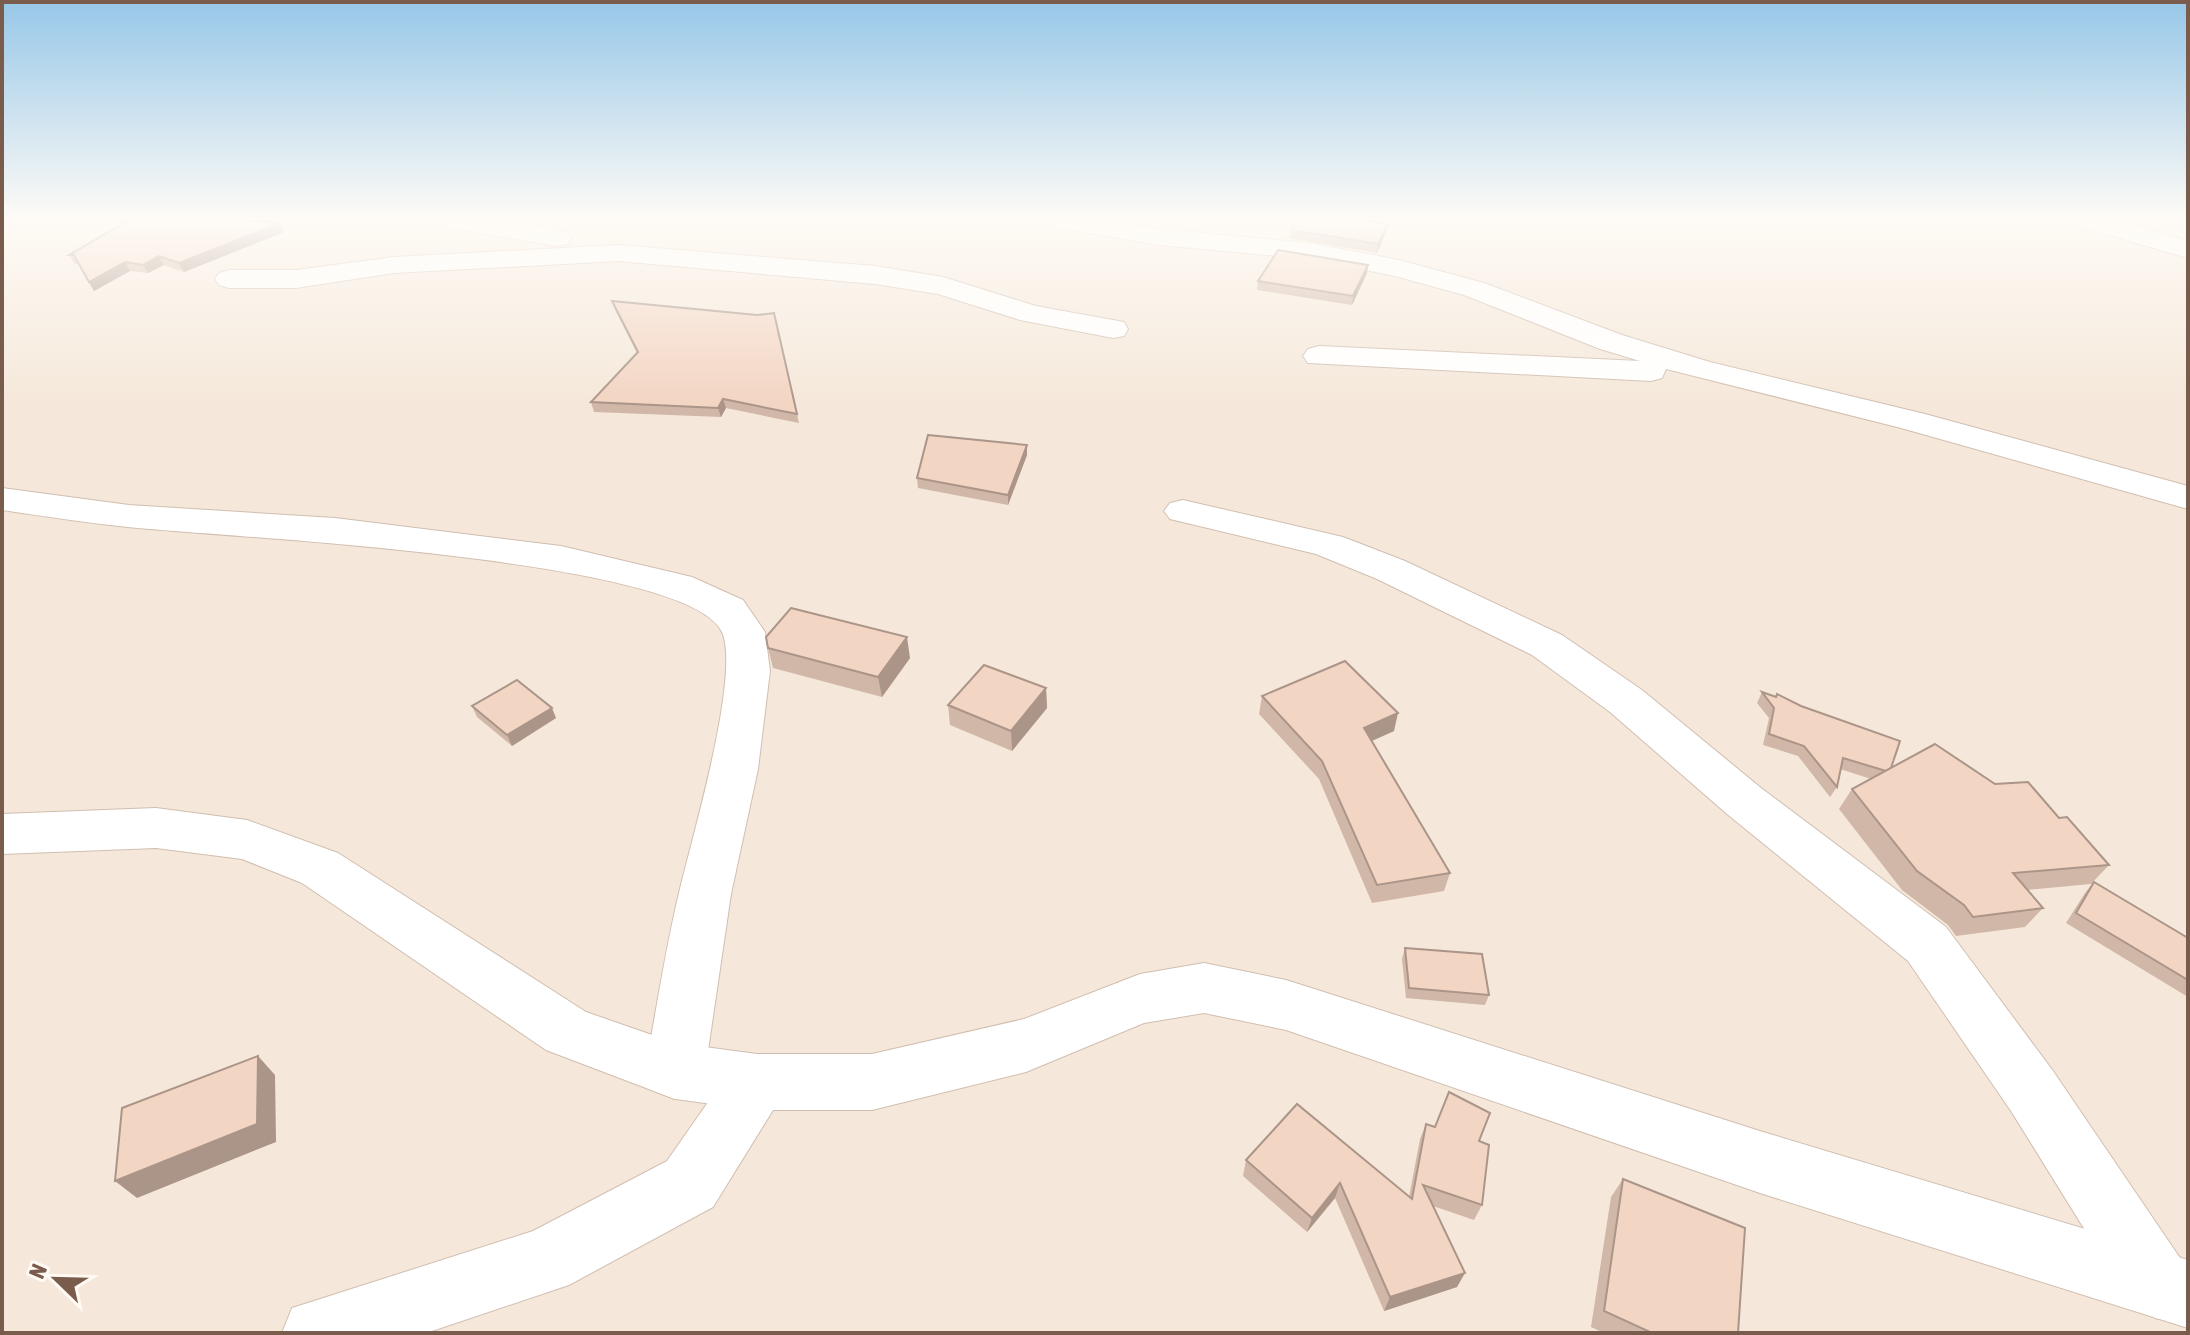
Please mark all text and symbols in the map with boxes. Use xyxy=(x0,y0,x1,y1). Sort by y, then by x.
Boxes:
north arrow xyxy=(16,1239,96,1319)
text: N xyxy=(23,1260,52,1282)

